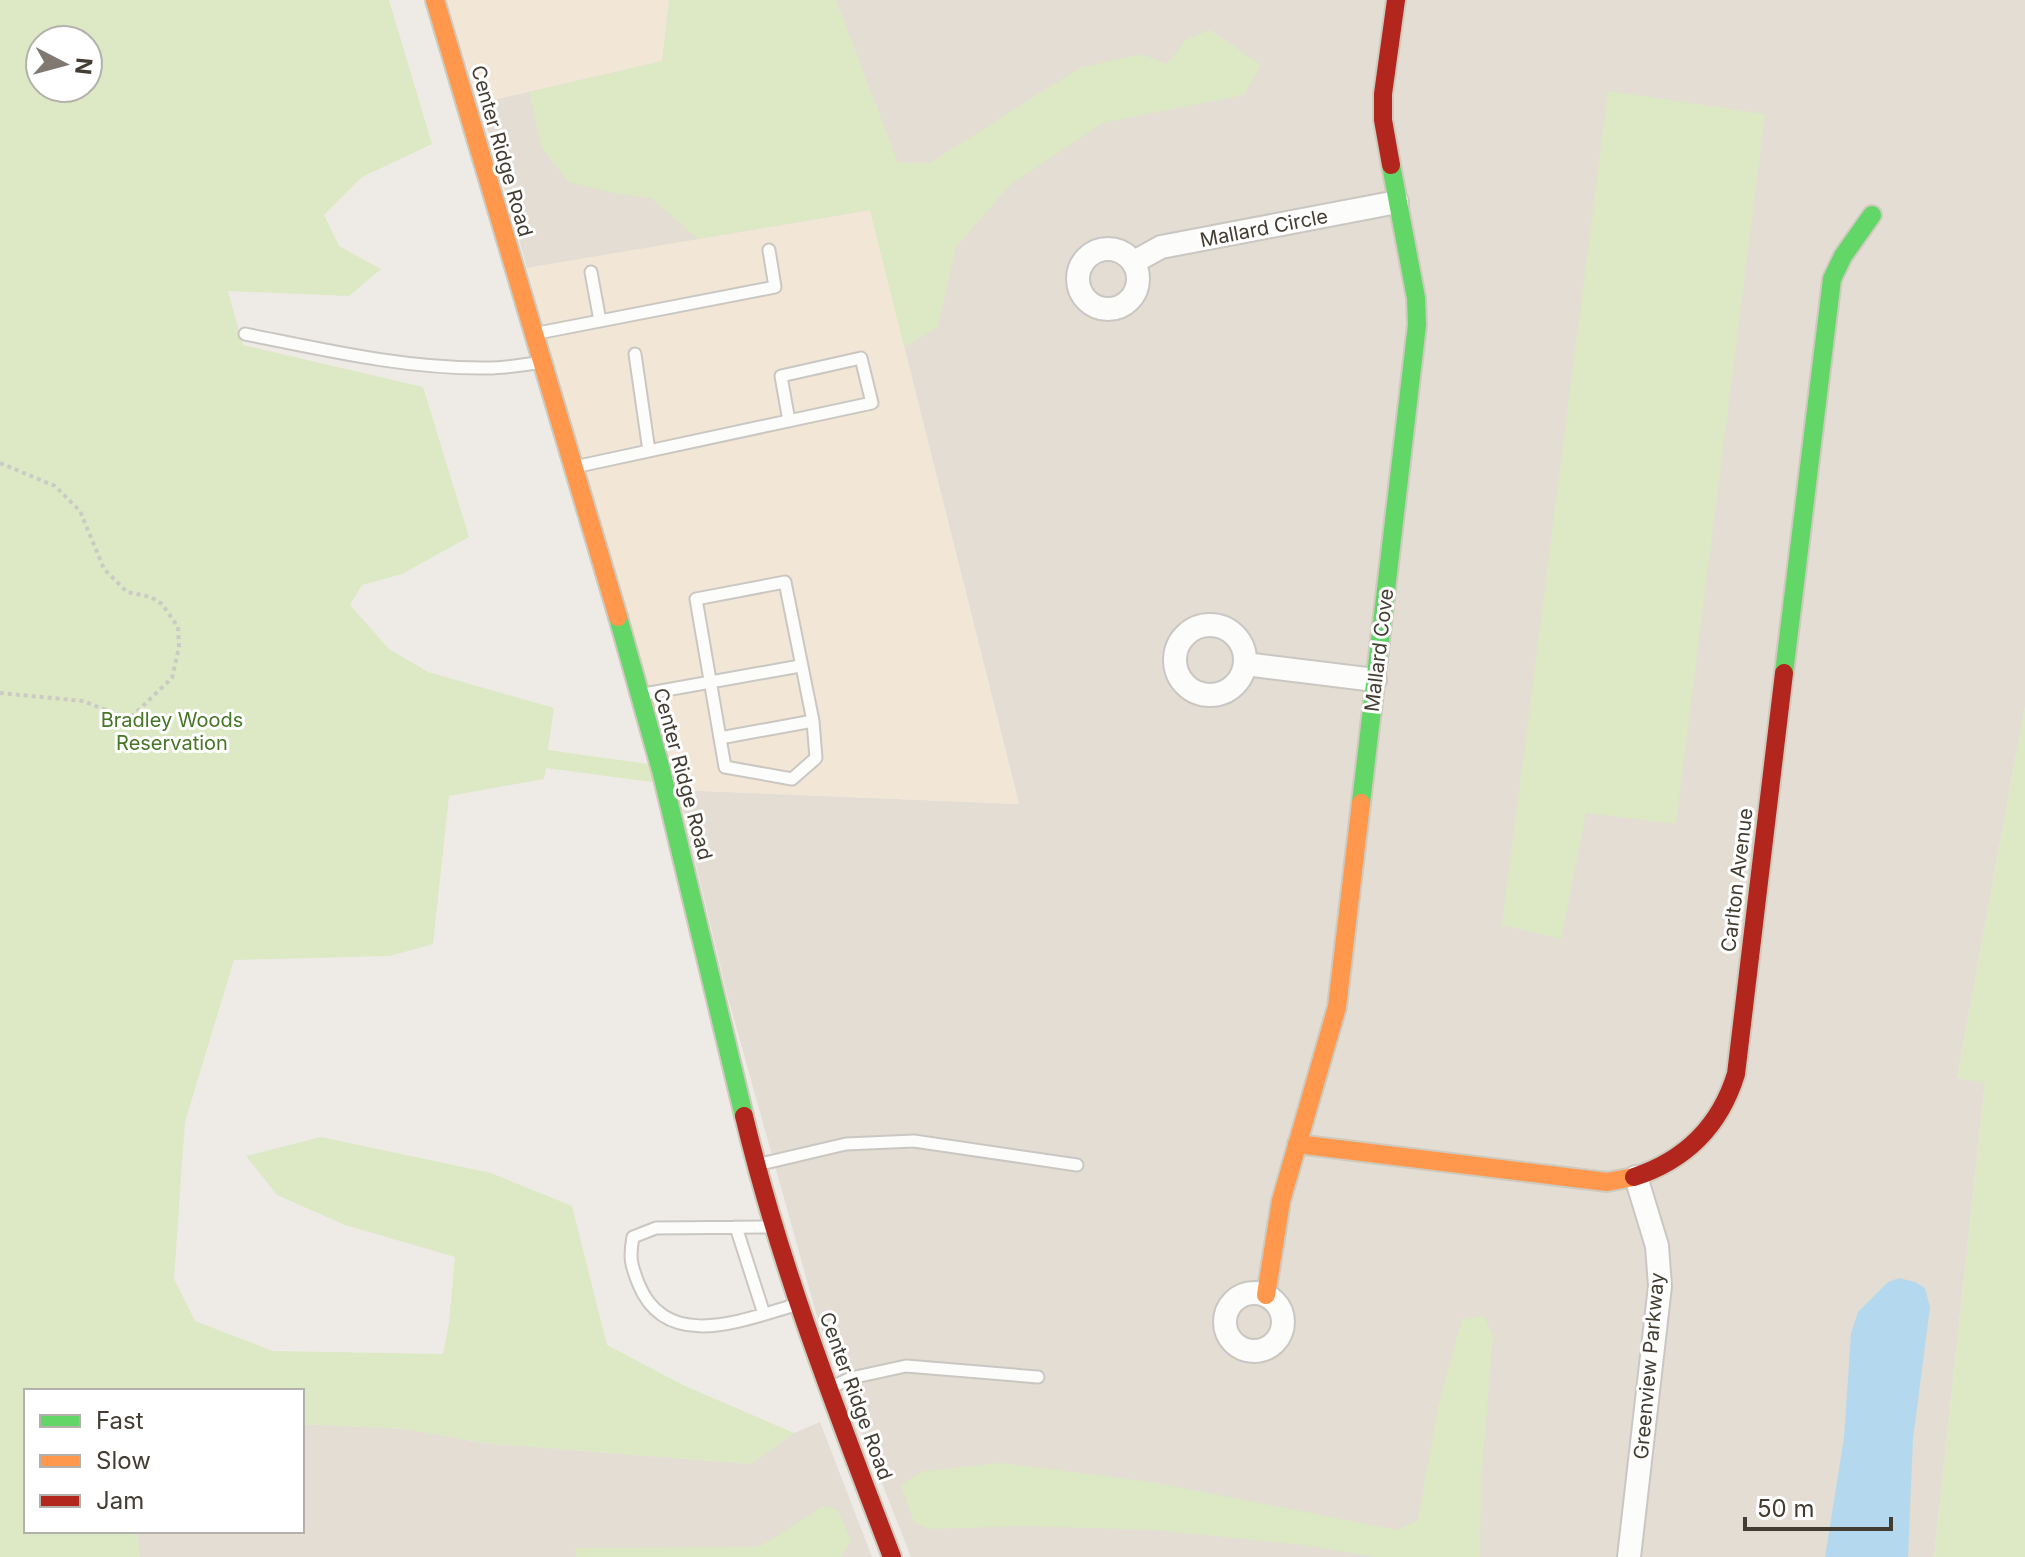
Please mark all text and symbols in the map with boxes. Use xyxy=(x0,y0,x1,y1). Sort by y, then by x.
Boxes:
north arrow xyxy=(24,24,104,104)
text: N xyxy=(70,56,98,76)
street label: Center Ridge Road xyxy=(466,63,538,239)
street label: Mallard Circle xyxy=(1198,204,1330,252)
street label: Mallard Cove xyxy=(1360,587,1398,713)
street label: Center Ridge Road xyxy=(649,685,717,863)
park label: Bradley Woods Reservation xyxy=(101,708,243,755)
street label: Carlton Avenue xyxy=(1716,807,1758,953)
street label: Greenview Parkway xyxy=(1629,1271,1669,1461)
street label: Center Ridge Road xyxy=(814,1309,898,1483)
legend xyxy=(24,1389,304,1533)
text: Fast xyxy=(96,1406,144,1435)
text: Slow xyxy=(96,1446,151,1475)
scale bar xyxy=(1745,1481,1891,1531)
text: Jam xyxy=(96,1486,144,1515)
text: 50 m xyxy=(1757,1494,1815,1523)

